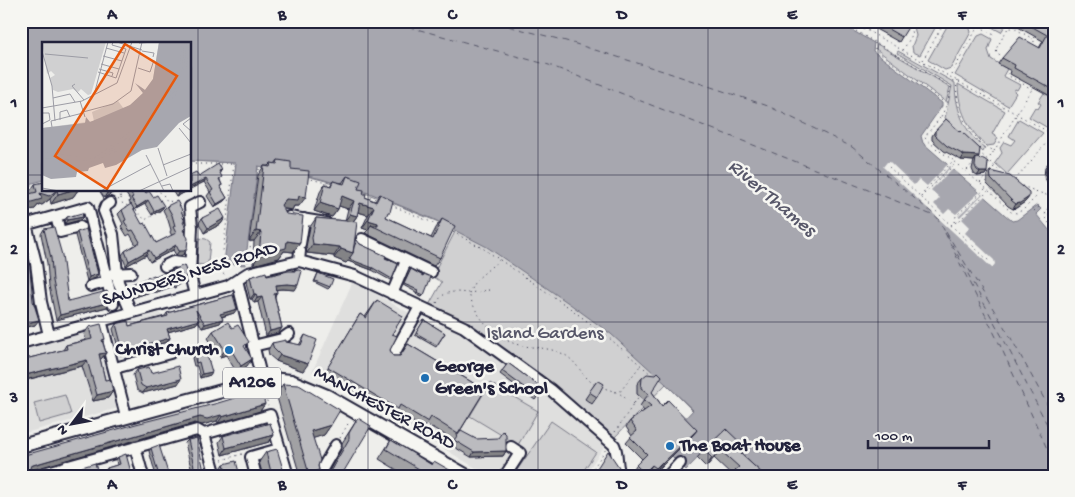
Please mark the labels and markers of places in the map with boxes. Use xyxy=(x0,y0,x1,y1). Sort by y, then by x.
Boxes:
place label: Christ Church xyxy=(115,339,220,362)
marker: Christ Church xyxy=(223,344,235,356)
place label: George Green's School xyxy=(435,356,548,401)
marker: George Green's School xyxy=(419,372,431,384)
place label: The Boat House xyxy=(678,435,802,458)
marker: The Boat House xyxy=(664,440,676,452)

